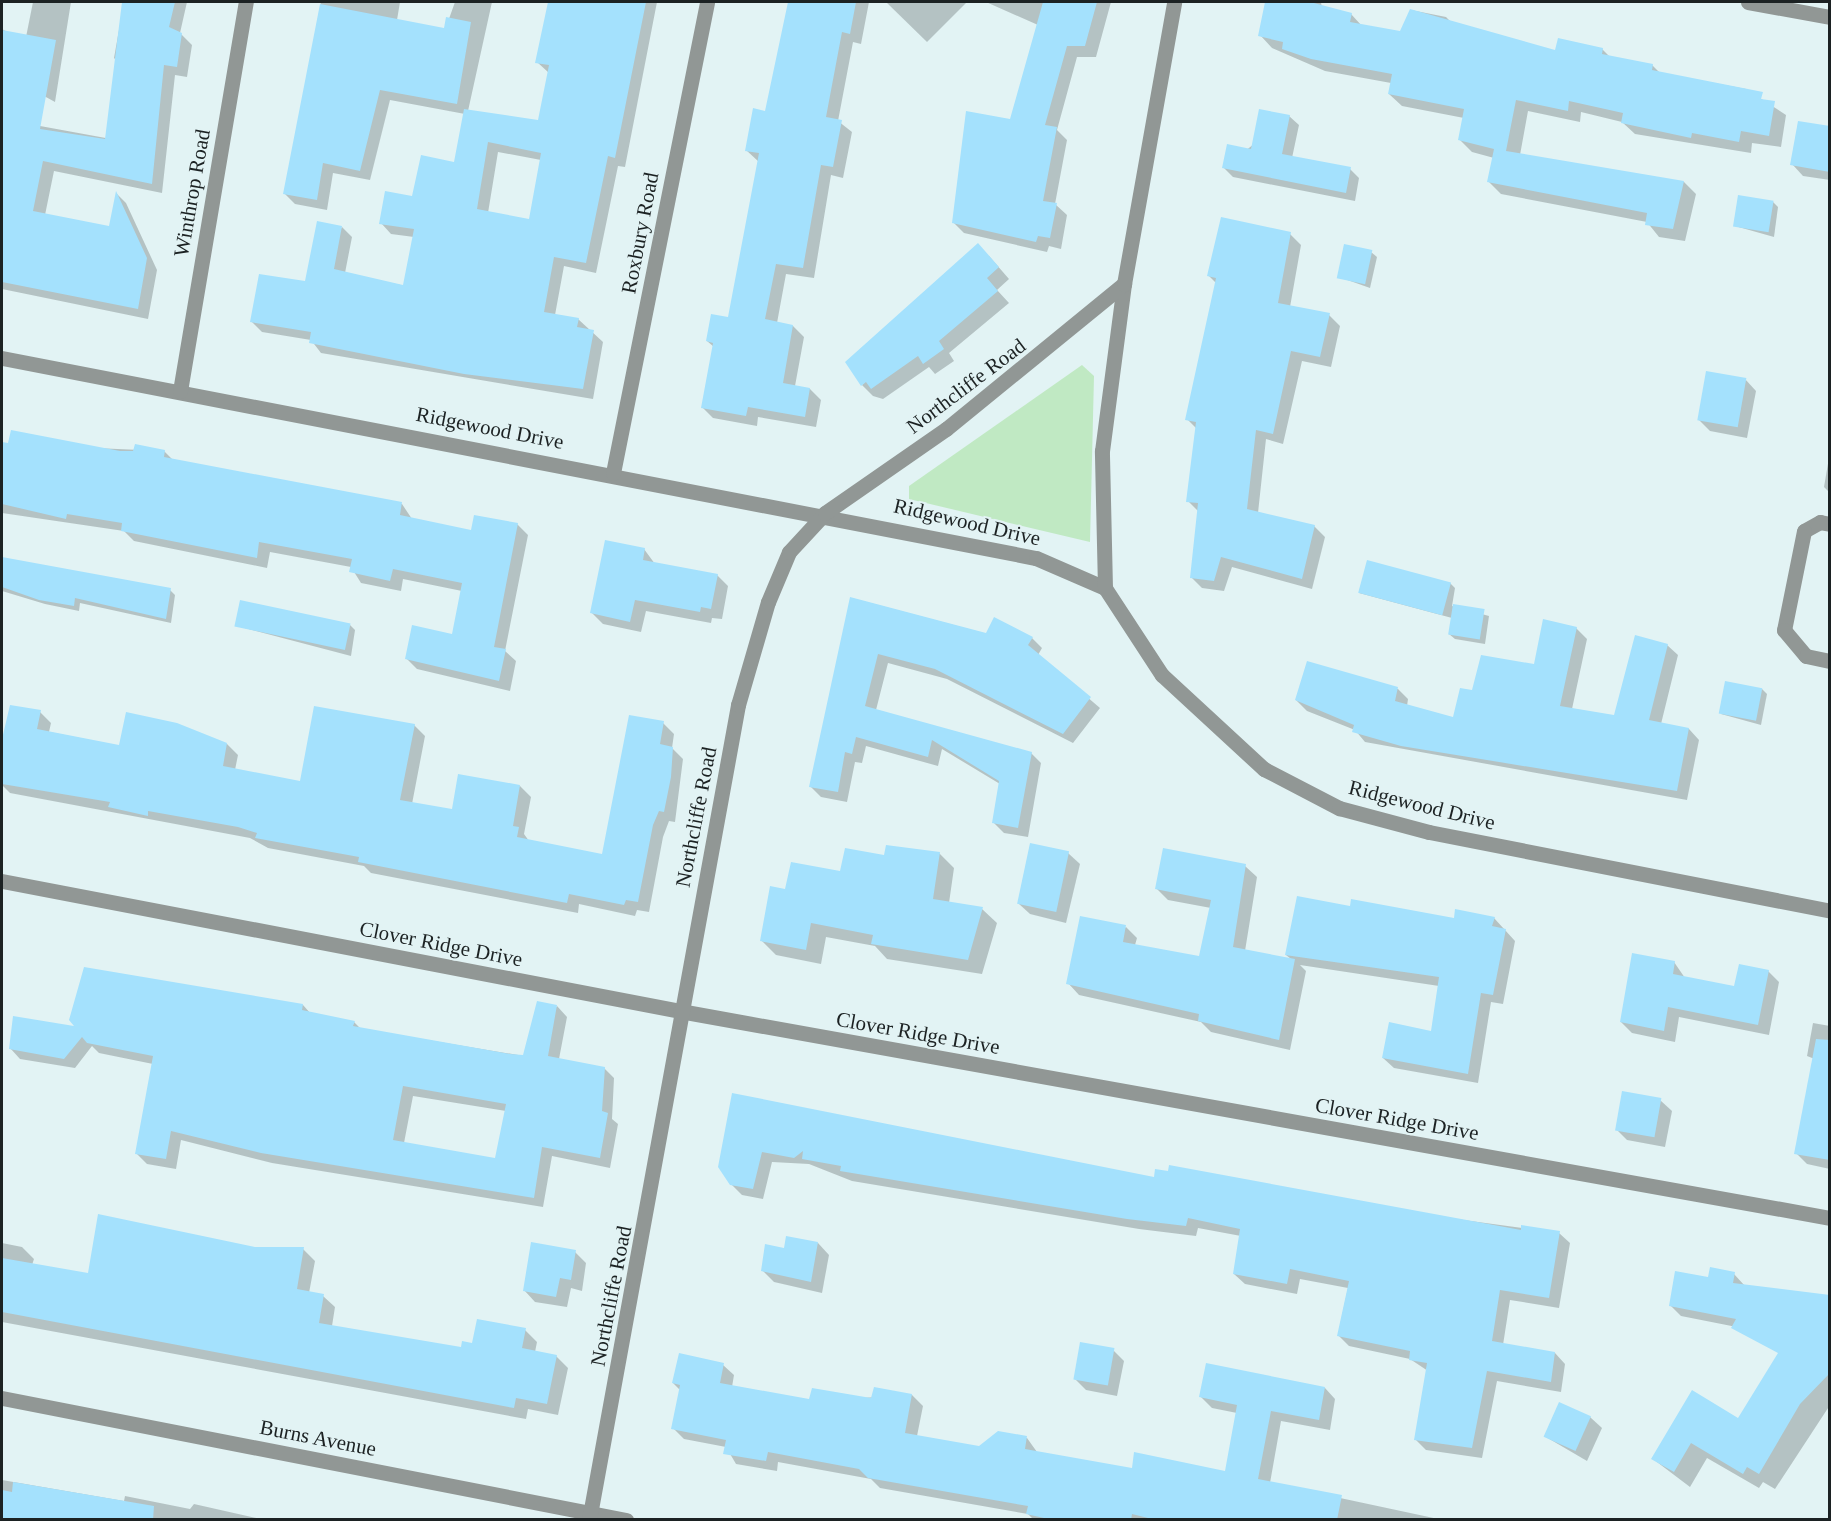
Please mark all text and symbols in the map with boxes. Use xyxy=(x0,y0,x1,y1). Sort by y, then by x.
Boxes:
street label: Winthrop Road xyxy=(168,127,216,259)
street label: Roxbury Road xyxy=(616,170,664,296)
street label: Northcliffe Road xyxy=(902,333,1030,439)
street label: Ridgewood Drive xyxy=(414,401,566,455)
street label: Ridgewood Drive xyxy=(891,493,1043,551)
street label: Northcliffe Road xyxy=(670,745,722,889)
street label: Ridgewood Drive xyxy=(1346,775,1498,835)
street label: Clover Ridge Drive xyxy=(357,916,525,972)
street label: Clover Ridge Drive xyxy=(834,1006,1002,1060)
street label: Clover Ridge Drive xyxy=(1313,1092,1481,1146)
street label: Northcliffe Road xyxy=(585,1224,637,1368)
street label: Burns Avenue xyxy=(257,1414,379,1462)

